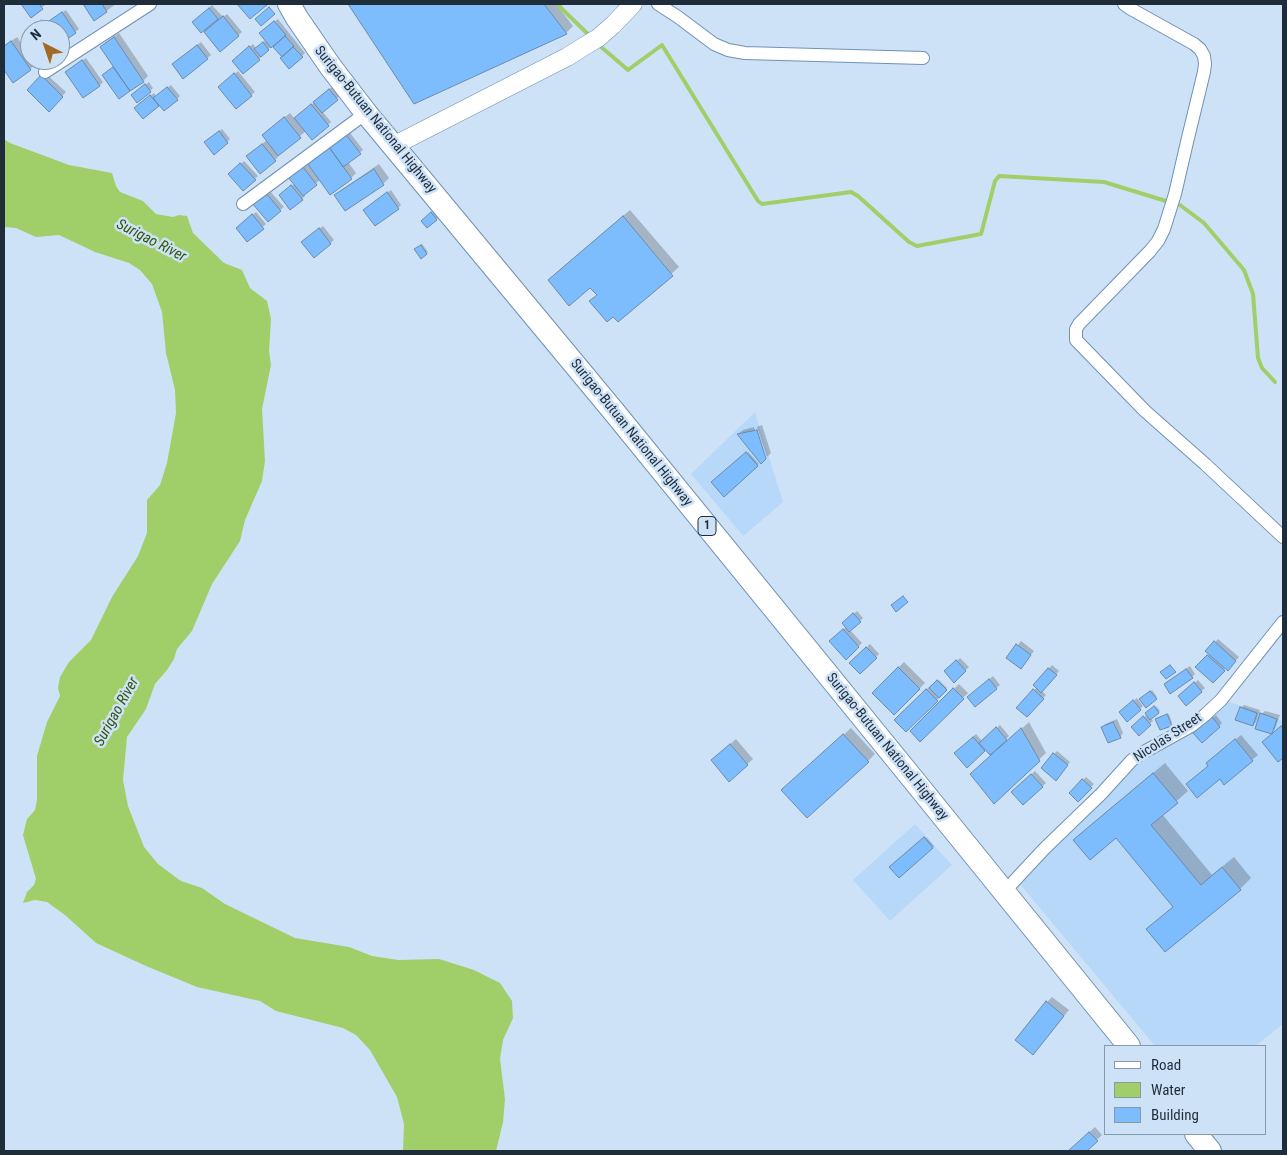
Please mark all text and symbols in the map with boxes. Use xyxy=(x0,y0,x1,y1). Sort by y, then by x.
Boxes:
north arrow xyxy=(20,20,70,70)
text: N xyxy=(27,26,44,43)
street label: Surigao-Butuan National Highway xyxy=(310,43,440,197)
water label: Surigao River xyxy=(113,216,189,266)
street label: Surigao-Butuan National Highway xyxy=(566,356,696,510)
road number: 1 xyxy=(698,516,716,536)
street label: Surigao-Butuan National Highway xyxy=(822,670,952,824)
water label: Surigao River xyxy=(91,675,143,749)
street label: Nicolas Street xyxy=(1131,710,1205,766)
legend xyxy=(1104,1045,1267,1135)
text: Road xyxy=(1151,1056,1181,1074)
text: Water xyxy=(1151,1081,1185,1099)
text: Building xyxy=(1151,1106,1199,1124)

